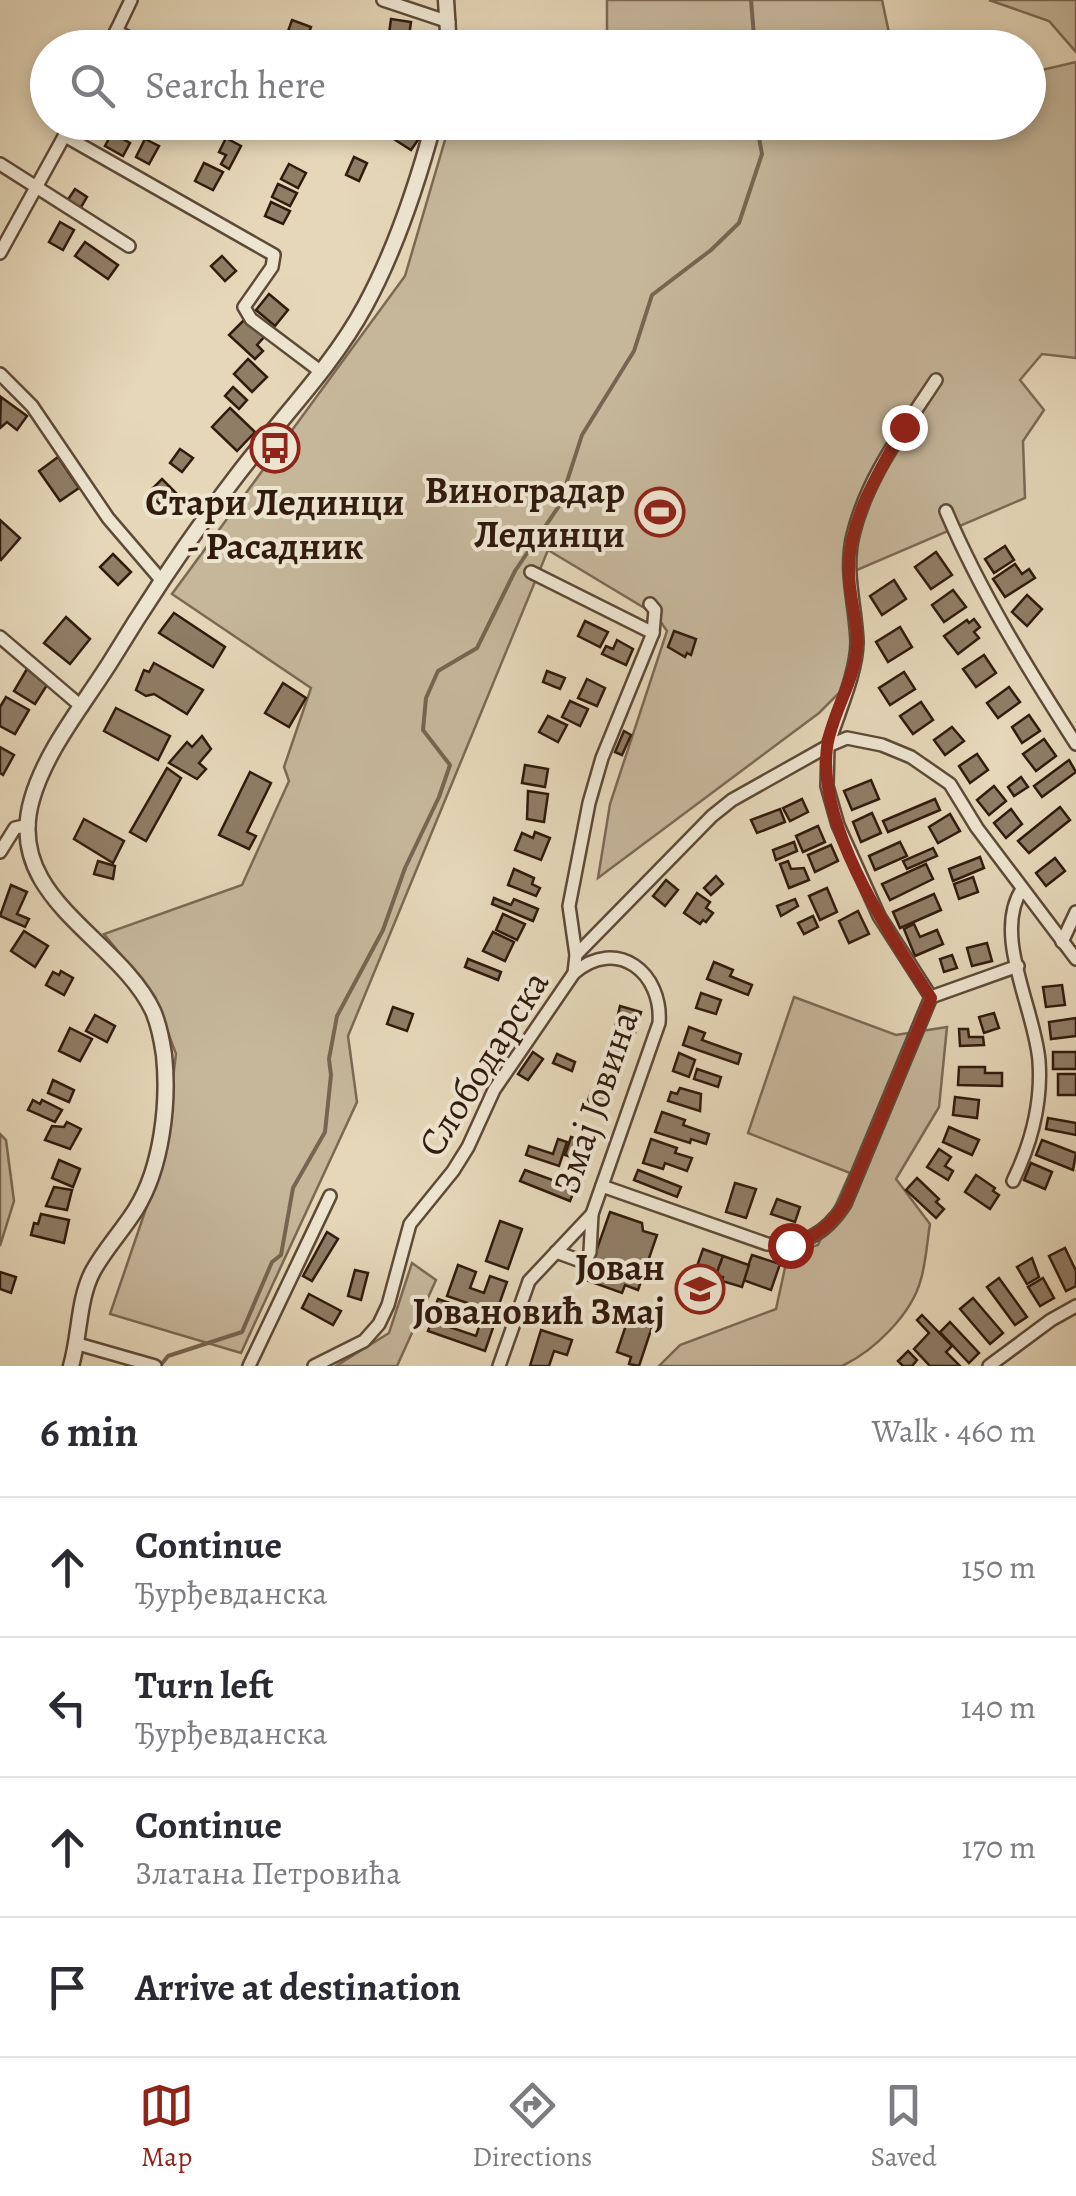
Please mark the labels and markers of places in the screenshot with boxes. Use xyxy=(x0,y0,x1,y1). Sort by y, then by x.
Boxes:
bus stop icon: Стари Лединци - Расадник xyxy=(249,422,301,474)
place label: Виноградар Лединци xyxy=(424,464,625,560)
place label: Стари Лединци - Расадник xyxy=(145,476,405,572)
sports icon: Виноградар Лединци xyxy=(634,486,686,538)
place label: Јован Јовановић Змај xyxy=(413,1241,665,1337)
school or university icon: Јован Јовановић Змај xyxy=(674,1263,726,1315)

